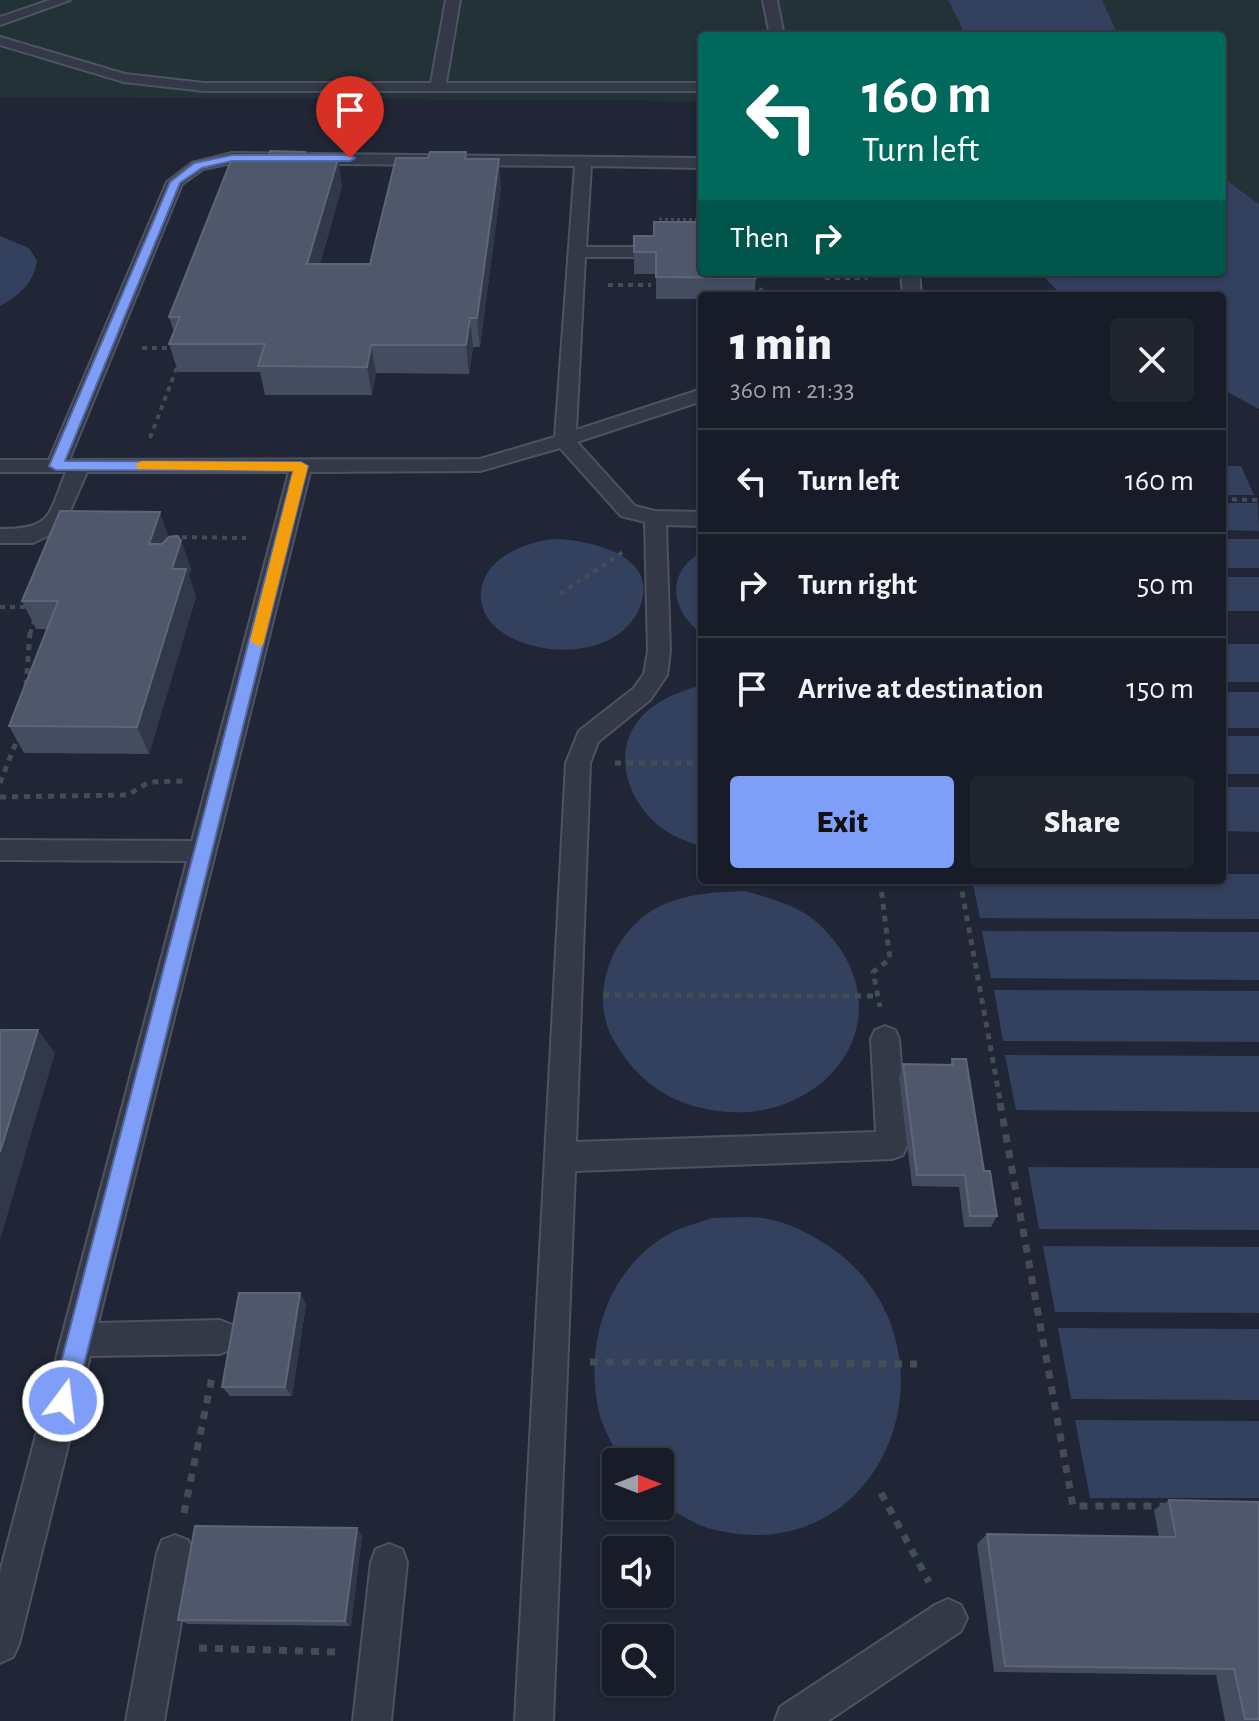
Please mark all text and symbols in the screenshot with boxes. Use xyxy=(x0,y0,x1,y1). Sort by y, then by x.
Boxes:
icon: left xyxy=(730,64,834,168)
text: 160 m xyxy=(862,67,992,123)
pin xyxy=(316,76,384,158)
icon: arrive xyxy=(328,88,372,132)
text: Turn left xyxy=(862,132,979,168)
icon: right xyxy=(805,216,849,260)
text: Then xyxy=(730,223,789,253)
button: close xyxy=(1110,318,1194,402)
text: 1 min xyxy=(730,321,832,369)
text: 360 m · 21:33 xyxy=(730,377,854,403)
icon: left xyxy=(730,459,774,503)
text: Turn left xyxy=(798,466,899,496)
text: 160 m xyxy=(1125,466,1194,496)
icon: right xyxy=(730,563,774,607)
text: Turn right xyxy=(798,570,917,600)
text: 50 m xyxy=(1137,570,1194,600)
icon: arrive xyxy=(730,667,774,711)
text: Arrive at destination xyxy=(798,674,1044,704)
text: 150 m xyxy=(1126,674,1194,704)
button: Exit xyxy=(730,776,954,868)
button: Share xyxy=(970,776,1194,868)
position arrow xyxy=(21,1359,105,1443)
north arrow xyxy=(602,1448,674,1520)
map controls xyxy=(602,1448,674,1696)
button: sound xyxy=(602,1536,674,1608)
button: search xyxy=(602,1624,674,1696)

